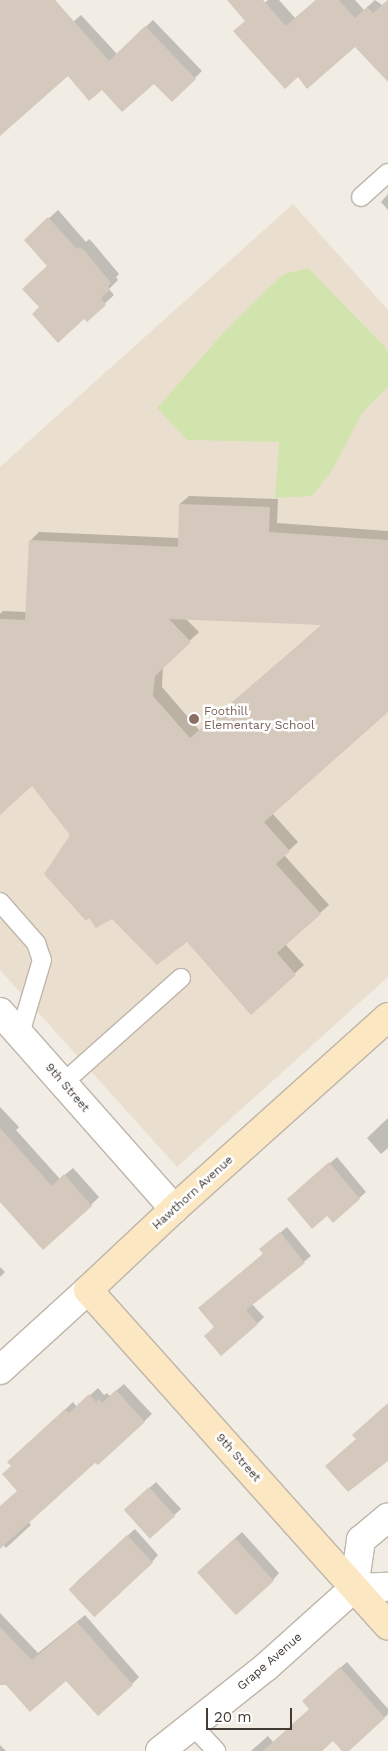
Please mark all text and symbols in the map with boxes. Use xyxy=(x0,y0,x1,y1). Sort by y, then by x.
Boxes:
place label: Foothill Elementary School xyxy=(204,705,315,733)
marker: Foothill Elementary School xyxy=(188,713,200,725)
street label: 9th Street xyxy=(42,1061,92,1115)
street label: Hawthorn Avenue xyxy=(150,1153,236,1233)
street label: 9th Street xyxy=(213,1431,263,1485)
street label: Grape Avenue xyxy=(235,1630,305,1694)
scale bar xyxy=(208,1698,294,1730)
text: 20 m xyxy=(214,1708,252,1726)

